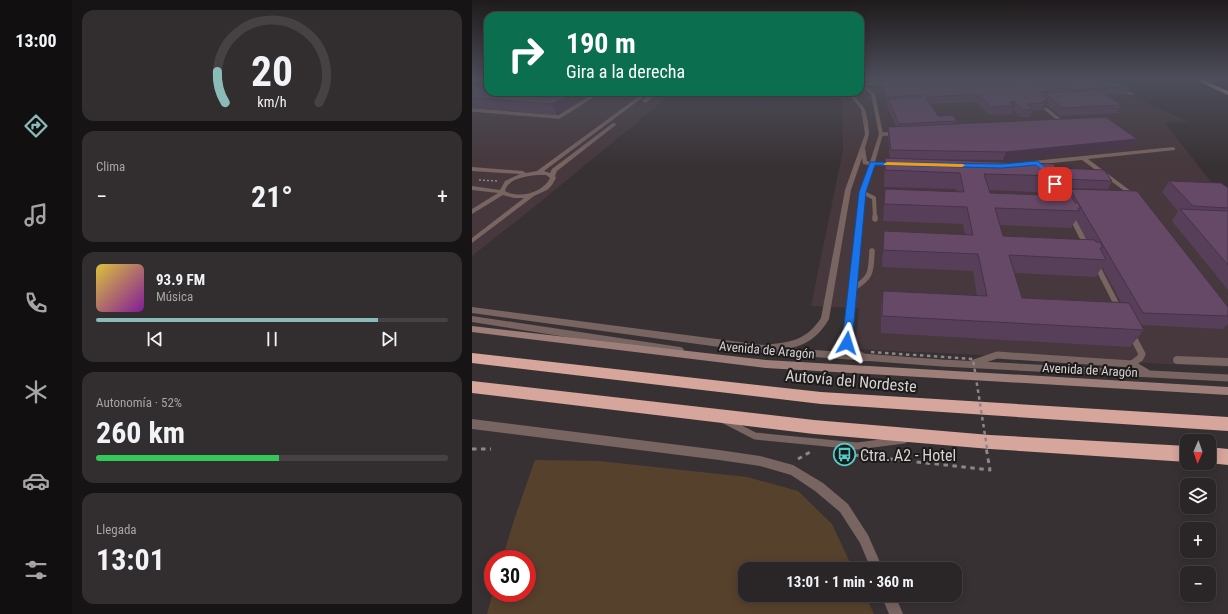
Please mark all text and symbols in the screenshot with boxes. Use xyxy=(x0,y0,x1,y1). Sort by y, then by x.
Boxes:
text: 190 m xyxy=(566,27,636,60)
icon: right xyxy=(500,28,552,80)
text: 13:00 xyxy=(15,30,57,51)
text: 20 xyxy=(251,47,293,96)
text: Gira a la derecha xyxy=(566,61,685,82)
text: km/h xyxy=(257,94,287,110)
icon: directions xyxy=(22,112,50,140)
text: Clima xyxy=(96,159,125,174)
pin xyxy=(1038,167,1072,201)
icon: arrive xyxy=(1044,173,1066,195)
text: 21° xyxy=(251,179,293,214)
text: − xyxy=(96,184,107,209)
text: + xyxy=(437,184,448,209)
icon: music xyxy=(22,201,50,229)
text: 93.9 FM xyxy=(156,271,205,289)
icon: phone xyxy=(22,289,50,317)
text: Música xyxy=(156,289,193,304)
position arrow xyxy=(826,322,868,364)
icon: previous xyxy=(144,328,166,350)
icon: pause xyxy=(261,328,283,350)
icon: next xyxy=(378,328,400,350)
street label: Avenida de Aragón xyxy=(719,338,815,362)
street label: Avenida de Aragón xyxy=(1042,360,1138,380)
street label: Autovía del Nordeste xyxy=(785,366,917,396)
icon: climate xyxy=(22,378,50,406)
text: Autonomía · 52% xyxy=(96,395,182,410)
text: 260 km xyxy=(96,415,185,450)
north arrow xyxy=(1180,434,1216,470)
map controls xyxy=(1180,434,1216,602)
bus stop icon: Ctra. A2 - Hotel xyxy=(831,442,857,468)
place label: Ctra. A2 - Hotel xyxy=(860,446,956,465)
icon: car xyxy=(22,467,50,495)
button: layers xyxy=(1180,478,1216,514)
text: Llegada xyxy=(96,522,137,537)
button: + xyxy=(1180,522,1216,558)
text: 13:01 xyxy=(96,542,165,577)
speed limit sign: 30 xyxy=(484,550,536,602)
icon: filters xyxy=(22,556,50,584)
button: − xyxy=(1180,566,1216,602)
text: 13:01 · 1 min · 360 m xyxy=(786,573,914,591)

